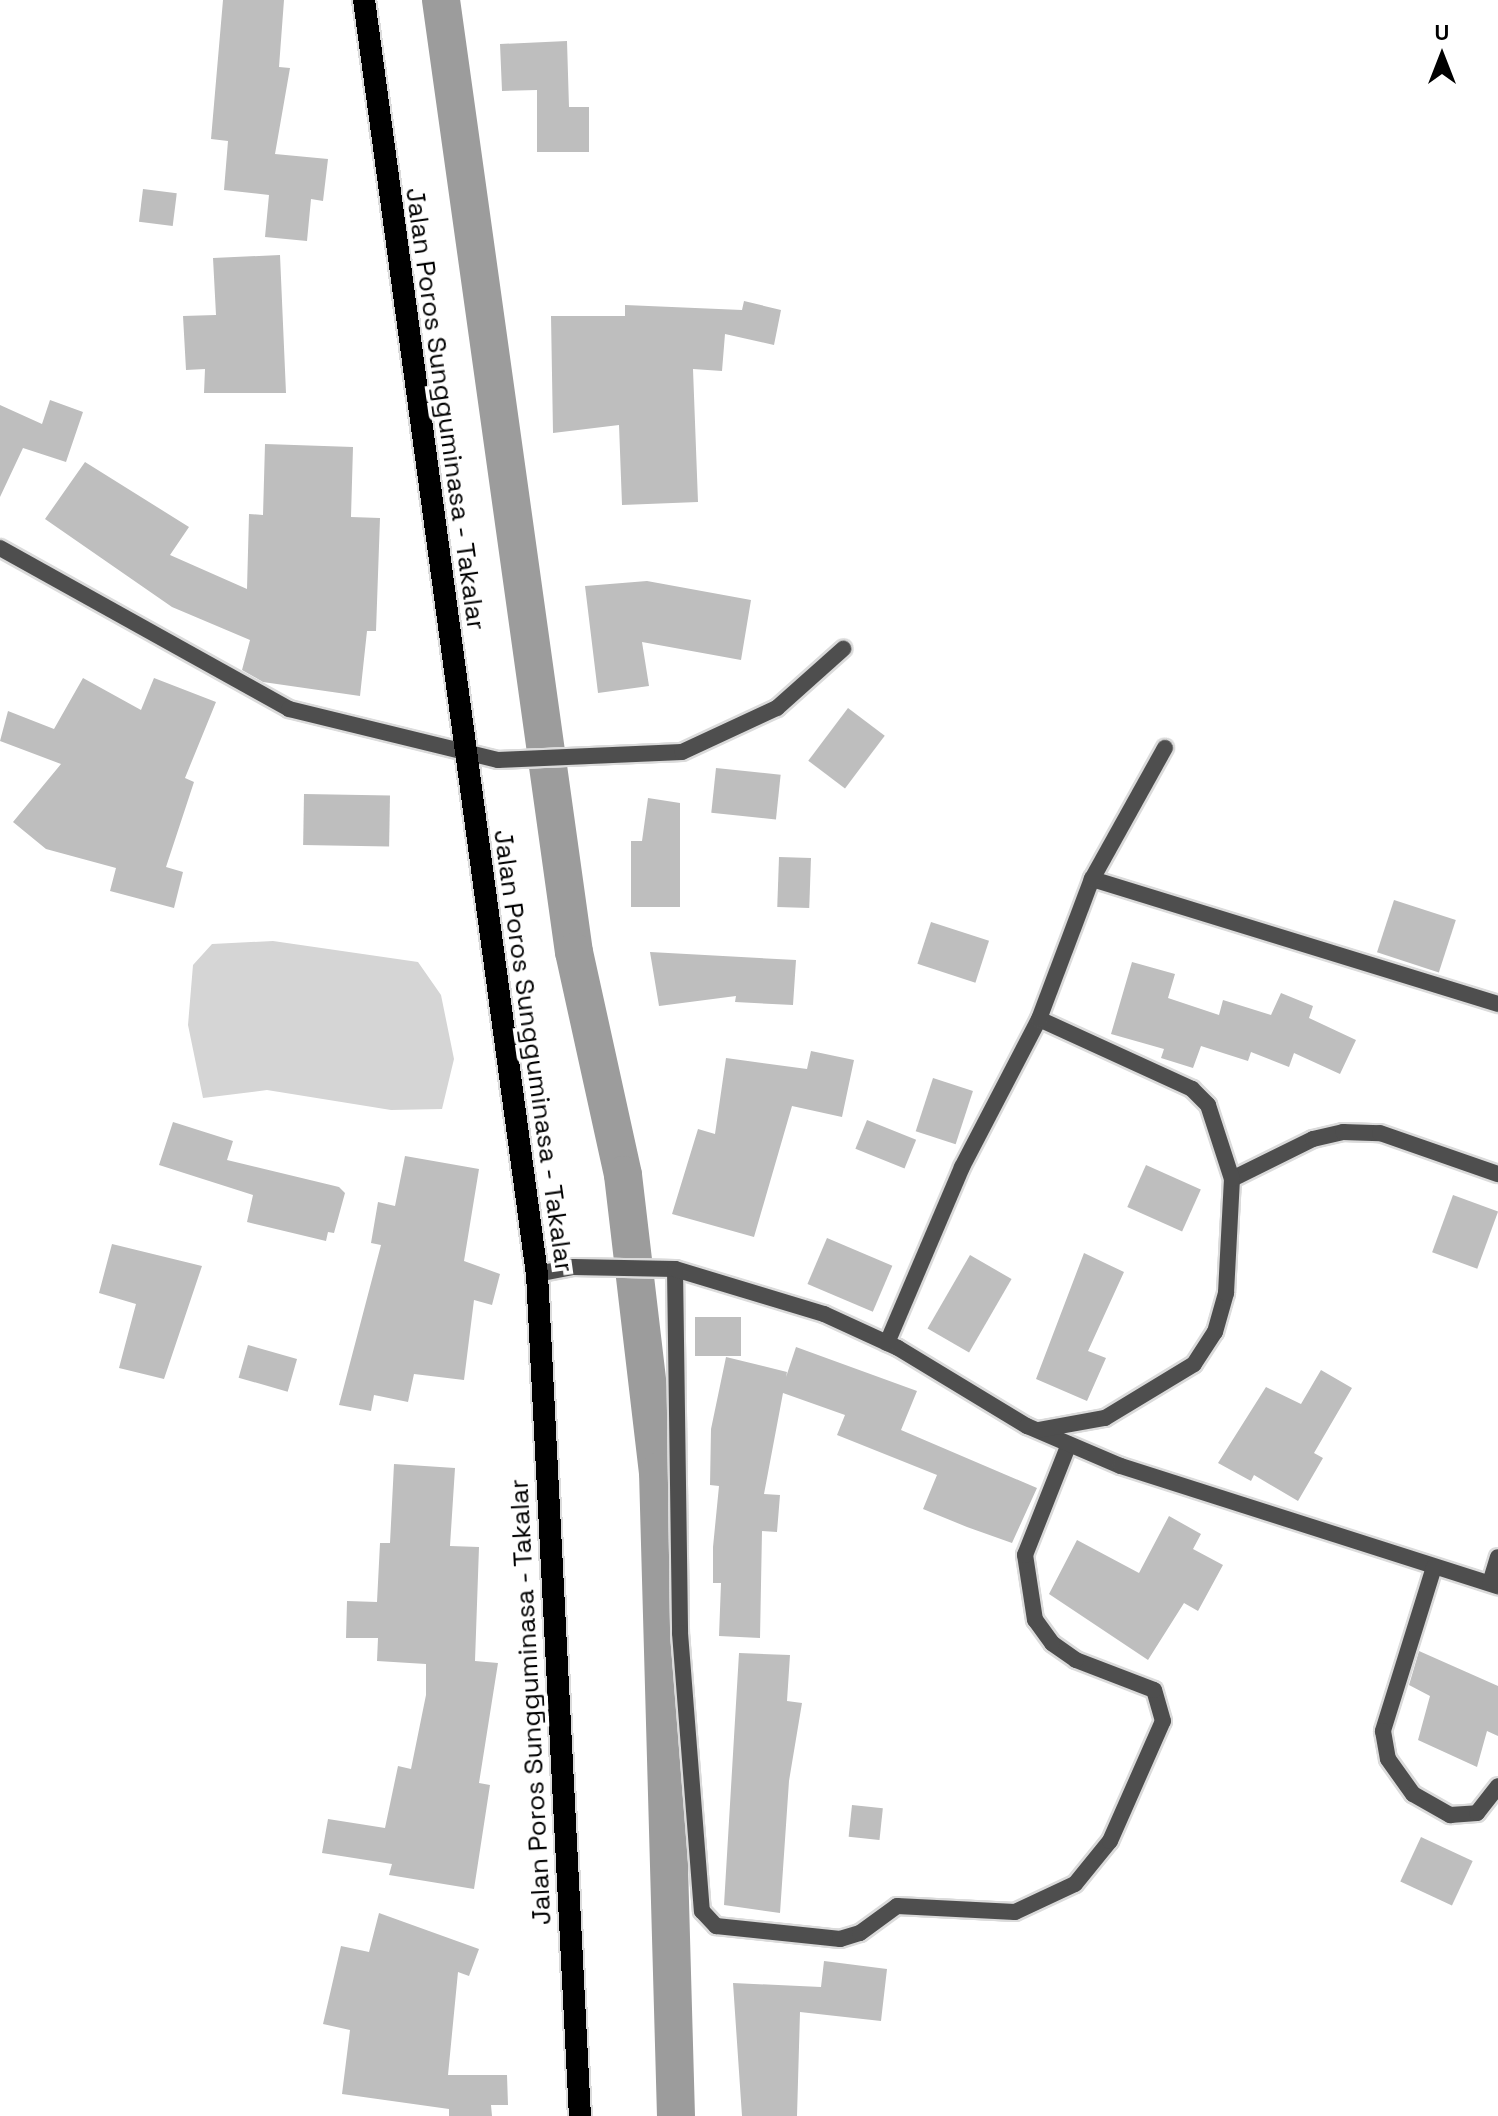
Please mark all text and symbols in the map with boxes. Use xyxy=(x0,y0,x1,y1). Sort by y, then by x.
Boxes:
north arrow xyxy=(1402,16,1482,96)
text: U xyxy=(1435,18,1449,46)
street label: Jalan Poros Sungguminasa - Takalar xyxy=(398,185,492,633)
street label: Jalan Poros Sungguminasa - Takalar xyxy=(486,827,580,1275)
street label: Jalan Poros Sungguminasa - Takalar xyxy=(504,1477,558,1927)

